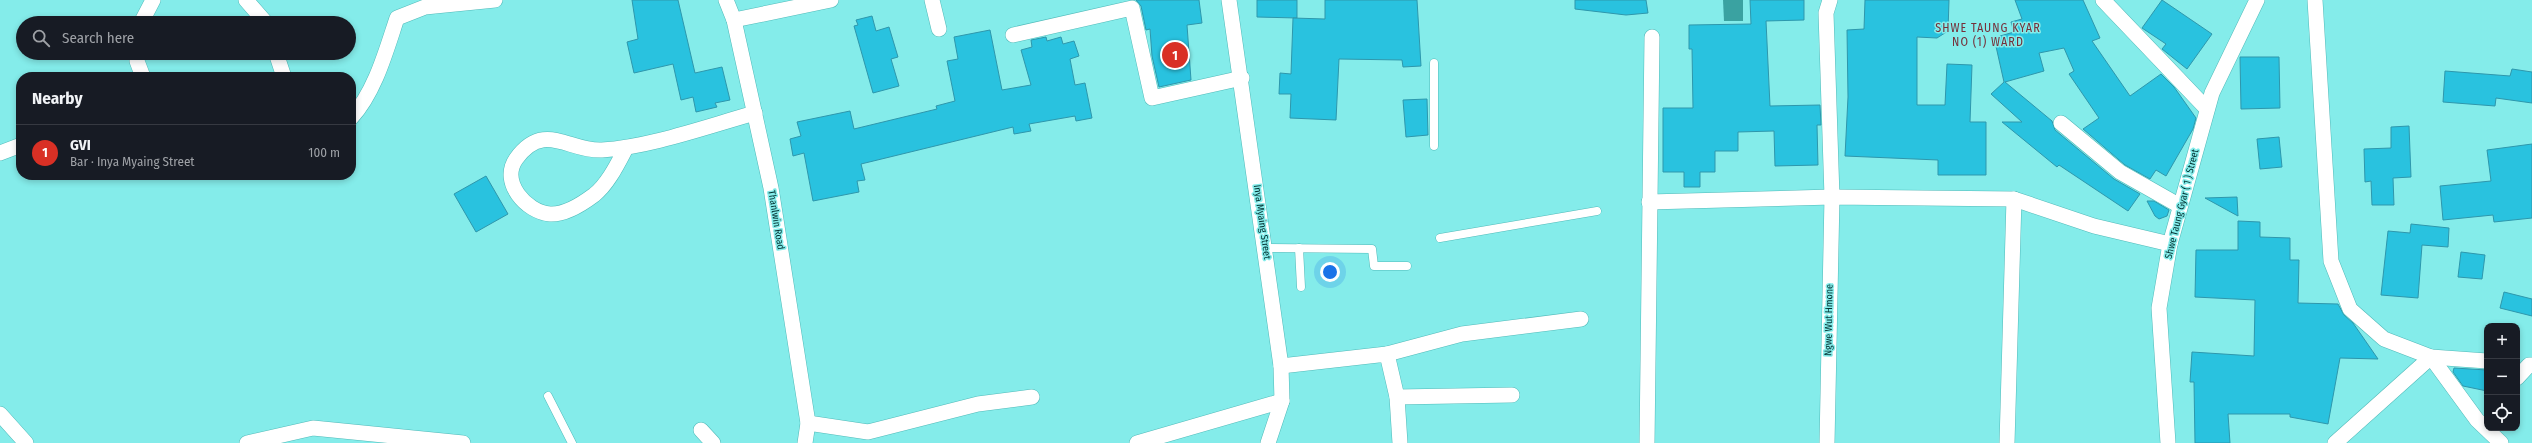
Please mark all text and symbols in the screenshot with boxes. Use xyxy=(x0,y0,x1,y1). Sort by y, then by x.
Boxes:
search box xyxy=(16,16,356,60)
district label: SHWE TAUNG KYAR NO (1) WARD xyxy=(1935,21,2041,49)
icon: search xyxy=(30,27,52,49)
text: Search here xyxy=(62,29,134,47)
pin: 1 xyxy=(1162,40,1188,70)
text: Nearby xyxy=(32,88,83,109)
text: GVI xyxy=(70,136,91,154)
text: 1 xyxy=(42,145,48,160)
text: 100 m xyxy=(308,145,340,160)
street label: Shwe Taung Gyar ( 1 ) Street xyxy=(2162,147,2202,260)
text: Bar · Inya Myaing Street xyxy=(70,154,195,169)
street label: Inya Myaing Street xyxy=(1251,184,1273,261)
street label: Thanlwin Road xyxy=(765,189,787,251)
your location xyxy=(1320,262,1340,282)
street label: Ngwe Wut Hmone xyxy=(1822,284,1836,356)
map controls xyxy=(2484,323,2520,431)
button: + xyxy=(2484,323,2520,359)
button: − xyxy=(2484,359,2520,395)
button: locate xyxy=(2484,395,2520,431)

